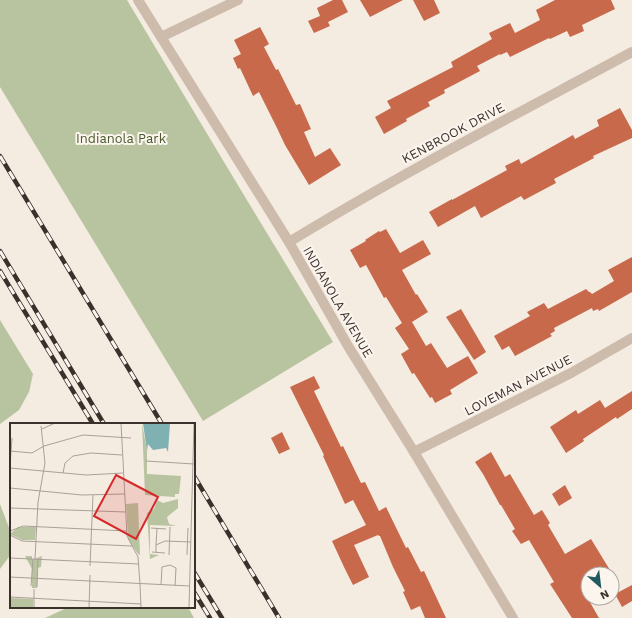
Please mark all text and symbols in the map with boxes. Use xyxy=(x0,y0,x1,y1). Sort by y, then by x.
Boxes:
street label: KENBROOK DRIVE xyxy=(399,100,507,166)
park label: Indianola Park xyxy=(76,131,167,146)
street label: INDIANOLA AVENUE xyxy=(300,244,376,360)
street label: LOVEMAN AVENUE xyxy=(462,351,574,419)
inset map xyxy=(10,423,195,608)
north arrow xyxy=(580,566,620,606)
text: N xyxy=(598,587,611,602)

